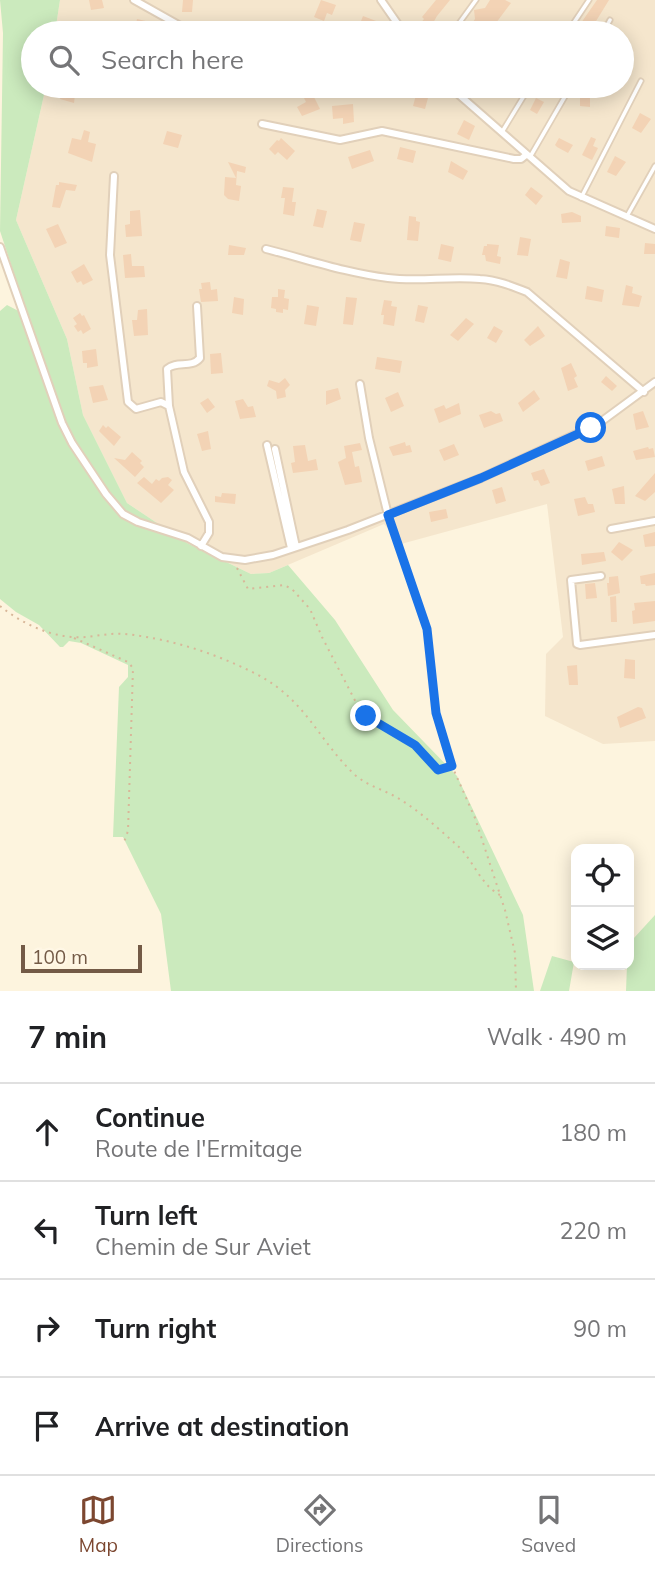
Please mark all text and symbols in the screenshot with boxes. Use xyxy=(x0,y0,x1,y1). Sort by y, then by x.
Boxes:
search box xyxy=(21,21,634,98)
icon: search xyxy=(45,41,83,79)
text: Search here xyxy=(101,43,244,76)
route start xyxy=(575,412,606,443)
route end xyxy=(350,700,381,731)
map controls xyxy=(571,844,634,970)
button: locate xyxy=(571,844,634,907)
button: layers xyxy=(571,907,634,970)
scale bar xyxy=(21,942,142,974)
text: 100 m xyxy=(32,945,88,969)
text: 7 min xyxy=(28,1018,107,1056)
text: Walk · 490 m xyxy=(487,1022,627,1051)
text: Continue xyxy=(95,1101,205,1134)
icon: ahead xyxy=(28,1113,66,1151)
text: 180 m xyxy=(559,1118,627,1147)
text: Route de l'Ermitage xyxy=(95,1134,302,1163)
text: Turn left xyxy=(95,1199,197,1232)
icon: left xyxy=(28,1211,66,1249)
text: 220 m xyxy=(559,1216,627,1245)
text: Chemin de Sur Aviet xyxy=(95,1232,311,1261)
icon: right xyxy=(28,1309,66,1347)
text: Turn right xyxy=(95,1312,216,1345)
text: 90 m xyxy=(573,1314,627,1343)
icon: arrive xyxy=(28,1407,66,1445)
text: Arrive at destination xyxy=(95,1410,350,1443)
tab: Map xyxy=(79,1491,118,1557)
tab: Directions xyxy=(276,1491,364,1557)
tab: Saved xyxy=(521,1491,576,1557)

